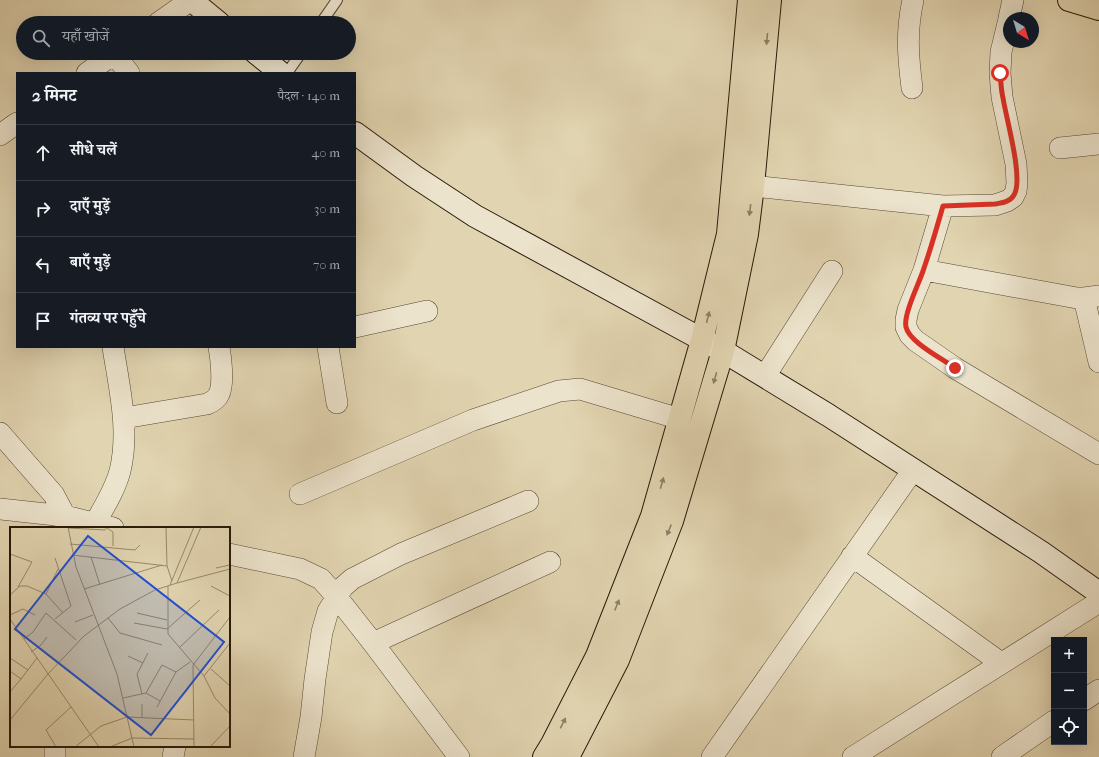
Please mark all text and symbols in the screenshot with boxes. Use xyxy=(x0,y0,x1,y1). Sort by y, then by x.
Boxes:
north arrow xyxy=(1003,12,1039,48)
search box xyxy=(16,16,356,60)
icon: search xyxy=(30,27,52,49)
text: यहाँ खोजें xyxy=(62,27,109,45)
one-way arrow xyxy=(763,33,770,45)
route start xyxy=(991,64,1009,82)
text: 2 मिनट xyxy=(32,85,77,105)
text: पैदल · 140 m xyxy=(277,88,340,103)
text: सीधे चलें xyxy=(70,141,117,159)
icon: ahead xyxy=(32,142,54,164)
text: 40 m xyxy=(312,145,340,160)
text: दाएँ मुड़ें xyxy=(70,197,110,215)
icon: right xyxy=(32,198,54,220)
text: 30 m xyxy=(314,201,340,216)
one-way arrow xyxy=(746,204,753,216)
text: बाएँ मुड़ें xyxy=(70,253,110,271)
icon: left xyxy=(32,254,54,276)
text: 70 m xyxy=(313,257,340,272)
text: गंतव्य पर पहुँचे xyxy=(70,309,146,327)
icon: arrive xyxy=(32,310,54,332)
one-way arrow xyxy=(705,311,711,323)
route end xyxy=(946,359,964,377)
one-way arrow xyxy=(712,372,718,384)
one-way arrow xyxy=(659,477,665,489)
one-way arrow xyxy=(666,524,672,536)
inset map xyxy=(10,527,230,747)
one-way arrow xyxy=(614,599,620,610)
map controls xyxy=(1051,637,1087,745)
button: + xyxy=(1051,637,1087,673)
button: − xyxy=(1051,673,1087,709)
button: locate xyxy=(1051,709,1087,745)
one-way arrow xyxy=(560,717,566,729)

